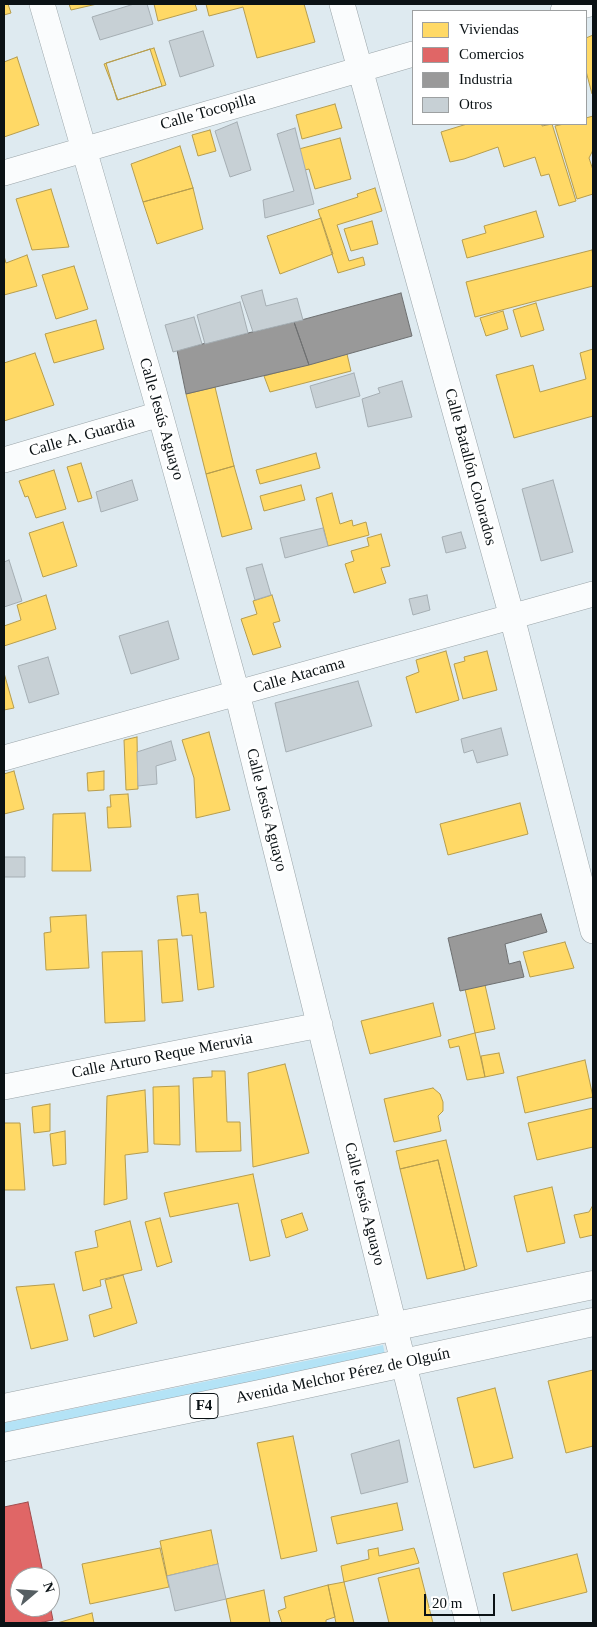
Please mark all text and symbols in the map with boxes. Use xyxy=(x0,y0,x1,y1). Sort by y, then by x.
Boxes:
legend xyxy=(412,10,587,125)
text: Viviendas xyxy=(459,21,519,37)
text: Comercios xyxy=(459,46,524,62)
text: Industria xyxy=(459,71,512,87)
street label: Calle Tocopilla xyxy=(158,89,258,135)
text: Otros xyxy=(459,96,492,112)
street label: Calle Jesús Aguayo xyxy=(134,356,188,482)
street label: Calle Batallón Colorados xyxy=(440,386,500,548)
street label: Calle A. Guardia xyxy=(27,413,137,461)
street label: Calle Atacama xyxy=(251,654,347,698)
street label: Calle Jesús Aguayo xyxy=(241,746,291,874)
street label: Calle Arturo Reque Meruvia xyxy=(70,1029,254,1083)
street label: Calle Jesús Aguayo xyxy=(339,1140,389,1268)
street label: Avenida Melchor Pérez de Olguín xyxy=(234,1344,452,1408)
road number: F4 xyxy=(190,1394,218,1418)
north arrow xyxy=(10,1567,60,1617)
text: N xyxy=(40,1580,57,1595)
scale bar xyxy=(427,1584,498,1616)
text: 20 m xyxy=(432,1595,462,1611)

